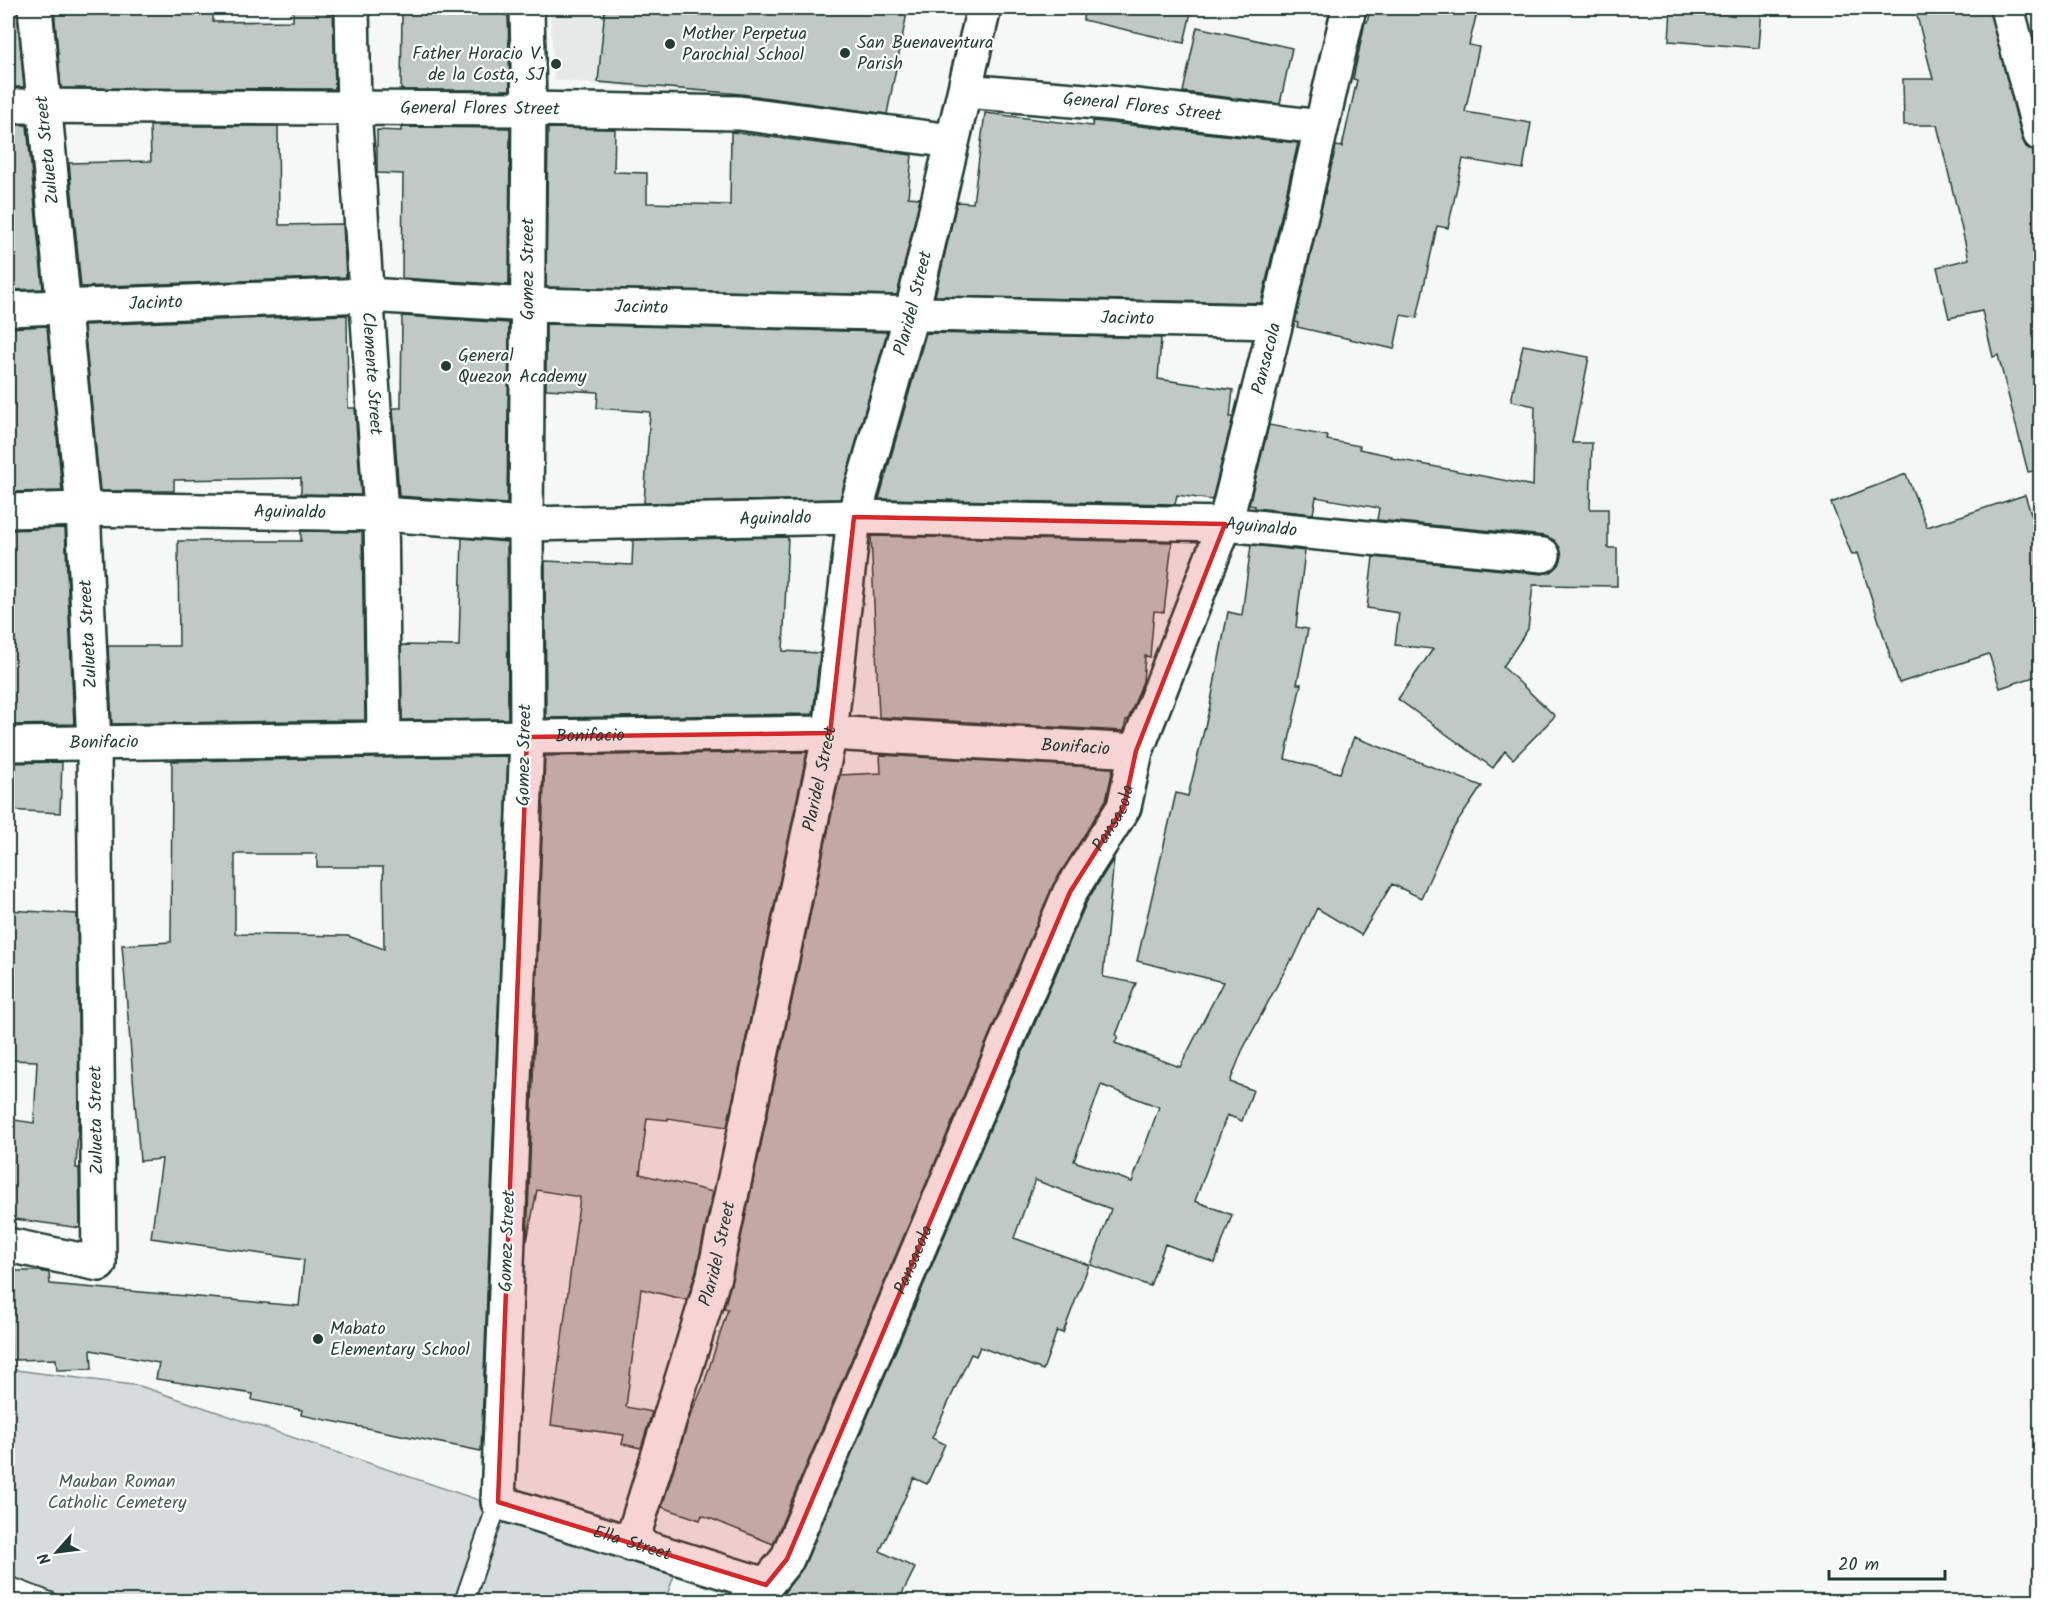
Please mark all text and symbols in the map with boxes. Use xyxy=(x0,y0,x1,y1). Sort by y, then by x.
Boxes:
place label: Mother Perpetua Parochial School xyxy=(682,20,807,70)
place label: San Buenaventura Parish xyxy=(857,29,993,79)
marker: Mother Perpetua Parochial School xyxy=(663,37,677,51)
place label: Father Horacio V. de la Costa, SJ xyxy=(412,40,545,90)
marker: San Buenaventura Parish xyxy=(838,46,852,60)
marker: Father Horacio V. de la Costa, SJ xyxy=(549,57,563,71)
street label: General Flores Street xyxy=(1062,85,1224,130)
street label: Zulueta Street xyxy=(28,93,68,206)
street label: General Flores Street xyxy=(400,94,561,124)
street label: Gomez Street xyxy=(514,217,543,320)
street label: Plaridel Street xyxy=(886,247,941,359)
street label: Jacinto xyxy=(128,288,183,319)
street label: Jacinto xyxy=(614,292,669,323)
street label: Jacinto xyxy=(1100,304,1155,334)
street label: Clemente Street xyxy=(353,311,390,437)
street label: Pansacola xyxy=(1244,320,1290,398)
place label: General Quezon Academy xyxy=(458,342,587,392)
marker: General Quezon Academy xyxy=(439,359,453,373)
street label: Aguinaldo xyxy=(254,497,326,528)
street label: Aguinaldo xyxy=(739,503,812,534)
street label: Aguinaldo xyxy=(1224,510,1299,545)
street label: Zulueta Street xyxy=(72,578,106,689)
street label: Gomez Street xyxy=(510,703,540,806)
street label: Bonifacio xyxy=(555,721,625,751)
street label: Plaridel Street xyxy=(795,724,845,834)
street label: Bonifacio xyxy=(69,728,139,758)
street label: Bonifacio xyxy=(1040,731,1111,764)
street label: Pansacola xyxy=(1085,782,1143,858)
street label: Zulueta Street xyxy=(82,1064,112,1175)
street label: Gomez Street xyxy=(492,1188,524,1293)
street label: Plaridel Street xyxy=(691,1198,744,1310)
street label: Pansacola xyxy=(886,1221,942,1299)
place label: Mabato Elementary School xyxy=(330,1315,471,1365)
marker: Mabato Elementary School xyxy=(311,1332,325,1346)
park label: Mauban Roman Catholic Cemetery xyxy=(48,1468,187,1518)
street label: Ella Street xyxy=(589,1518,676,1570)
north arrow xyxy=(27,1522,87,1582)
scale bar xyxy=(1829,1543,1944,1581)
text: N xyxy=(32,1548,58,1569)
text: 20 m xyxy=(1838,1551,1879,1580)

